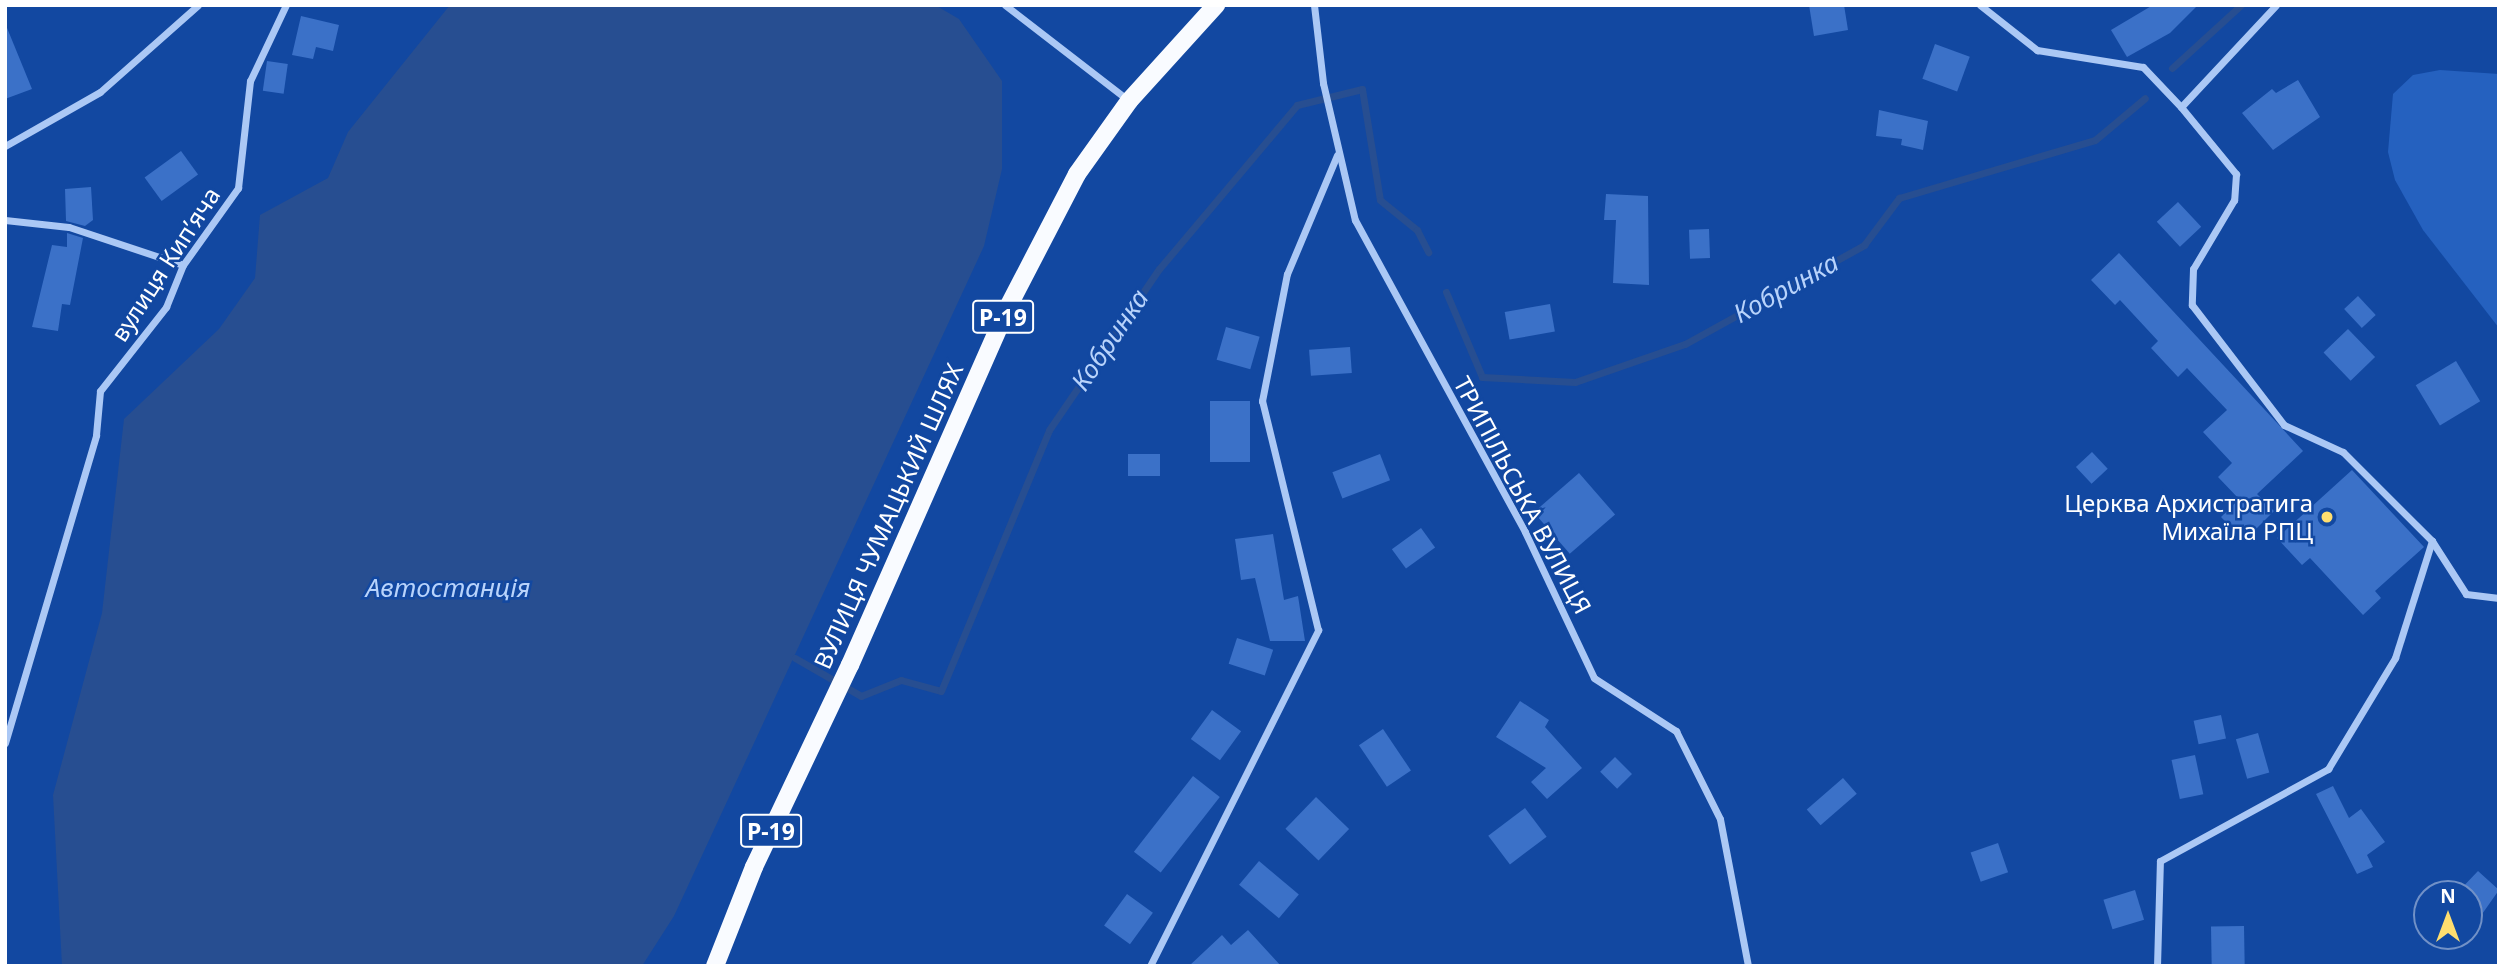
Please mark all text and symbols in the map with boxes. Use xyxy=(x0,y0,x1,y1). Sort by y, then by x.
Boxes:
street label: вулиця Кипʼяча xyxy=(104,181,226,347)
water label: Кобринка xyxy=(1728,246,1844,330)
water label: Кобринка xyxy=(1065,284,1155,396)
road number: Р-19 xyxy=(972,298,1034,336)
street label: ВУЛИЦЯ ЧУМАЦЬКИЙ ШЛЯХ xyxy=(807,359,969,673)
street label: ТРИПІЛЬСЬКА ВУЛИЦЯ xyxy=(1448,372,1598,618)
place label: Церква Архистратига Михаїла РПЦ xyxy=(2064,489,2313,545)
marker: Церква Архистратига Михаїла РПЦ xyxy=(2319,509,2335,525)
water label: Автостанція xyxy=(366,572,530,604)
road number: Р-19 xyxy=(740,811,802,850)
north arrow xyxy=(2413,880,2483,950)
text: N xyxy=(2440,883,2456,909)

